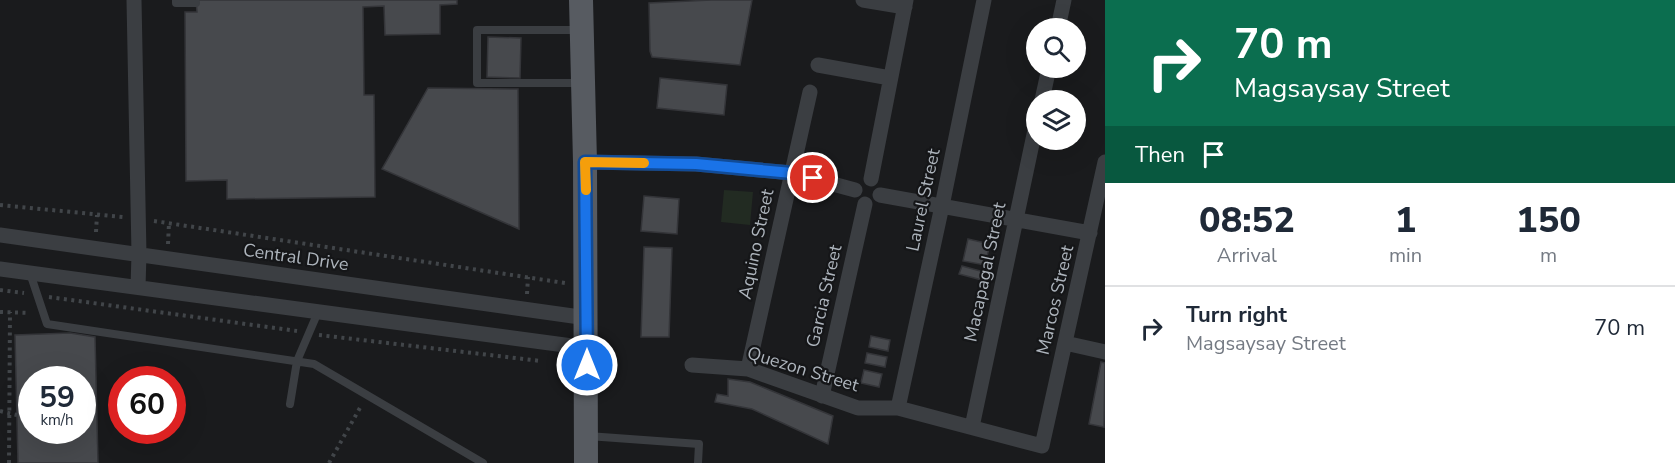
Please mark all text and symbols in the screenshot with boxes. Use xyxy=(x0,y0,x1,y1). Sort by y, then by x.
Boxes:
text: 70 m xyxy=(1234,16,1333,73)
map controls xyxy=(1026,18,1086,150)
button: search xyxy=(1026,18,1086,78)
icon: right xyxy=(1135,24,1213,102)
text: Magsaysay Street xyxy=(1234,70,1450,107)
button: layers xyxy=(1026,90,1086,150)
icon: arrive xyxy=(1197,138,1230,171)
text: Then xyxy=(1135,140,1185,170)
street label: Laurel Street xyxy=(900,146,946,254)
pin xyxy=(787,152,838,203)
icon: arrive xyxy=(796,161,829,194)
street label: Aquino Street xyxy=(733,186,780,301)
text: 08:52 xyxy=(1199,196,1295,245)
text: 1 xyxy=(1395,196,1416,245)
text: 150 xyxy=(1516,196,1581,245)
street label: Macapagal Street xyxy=(959,199,1012,344)
street label: Central Drive xyxy=(242,238,350,276)
street label: Garcia Street xyxy=(801,242,848,350)
street label: Marcos Street xyxy=(1031,242,1079,357)
text: Arrival xyxy=(1217,242,1277,269)
text: min xyxy=(1389,242,1422,269)
text: m xyxy=(1540,242,1557,269)
text: Turn right xyxy=(1186,300,1287,330)
icon: right xyxy=(1135,312,1168,345)
text: 70 m xyxy=(1594,313,1645,343)
text: Magsaysay Street xyxy=(1186,330,1346,357)
position arrow xyxy=(555,333,619,397)
street label: Quezon Street xyxy=(744,341,862,398)
speed limit sign: 60 xyxy=(108,366,186,444)
text: 59 xyxy=(39,377,75,418)
text: km/h xyxy=(40,410,74,430)

